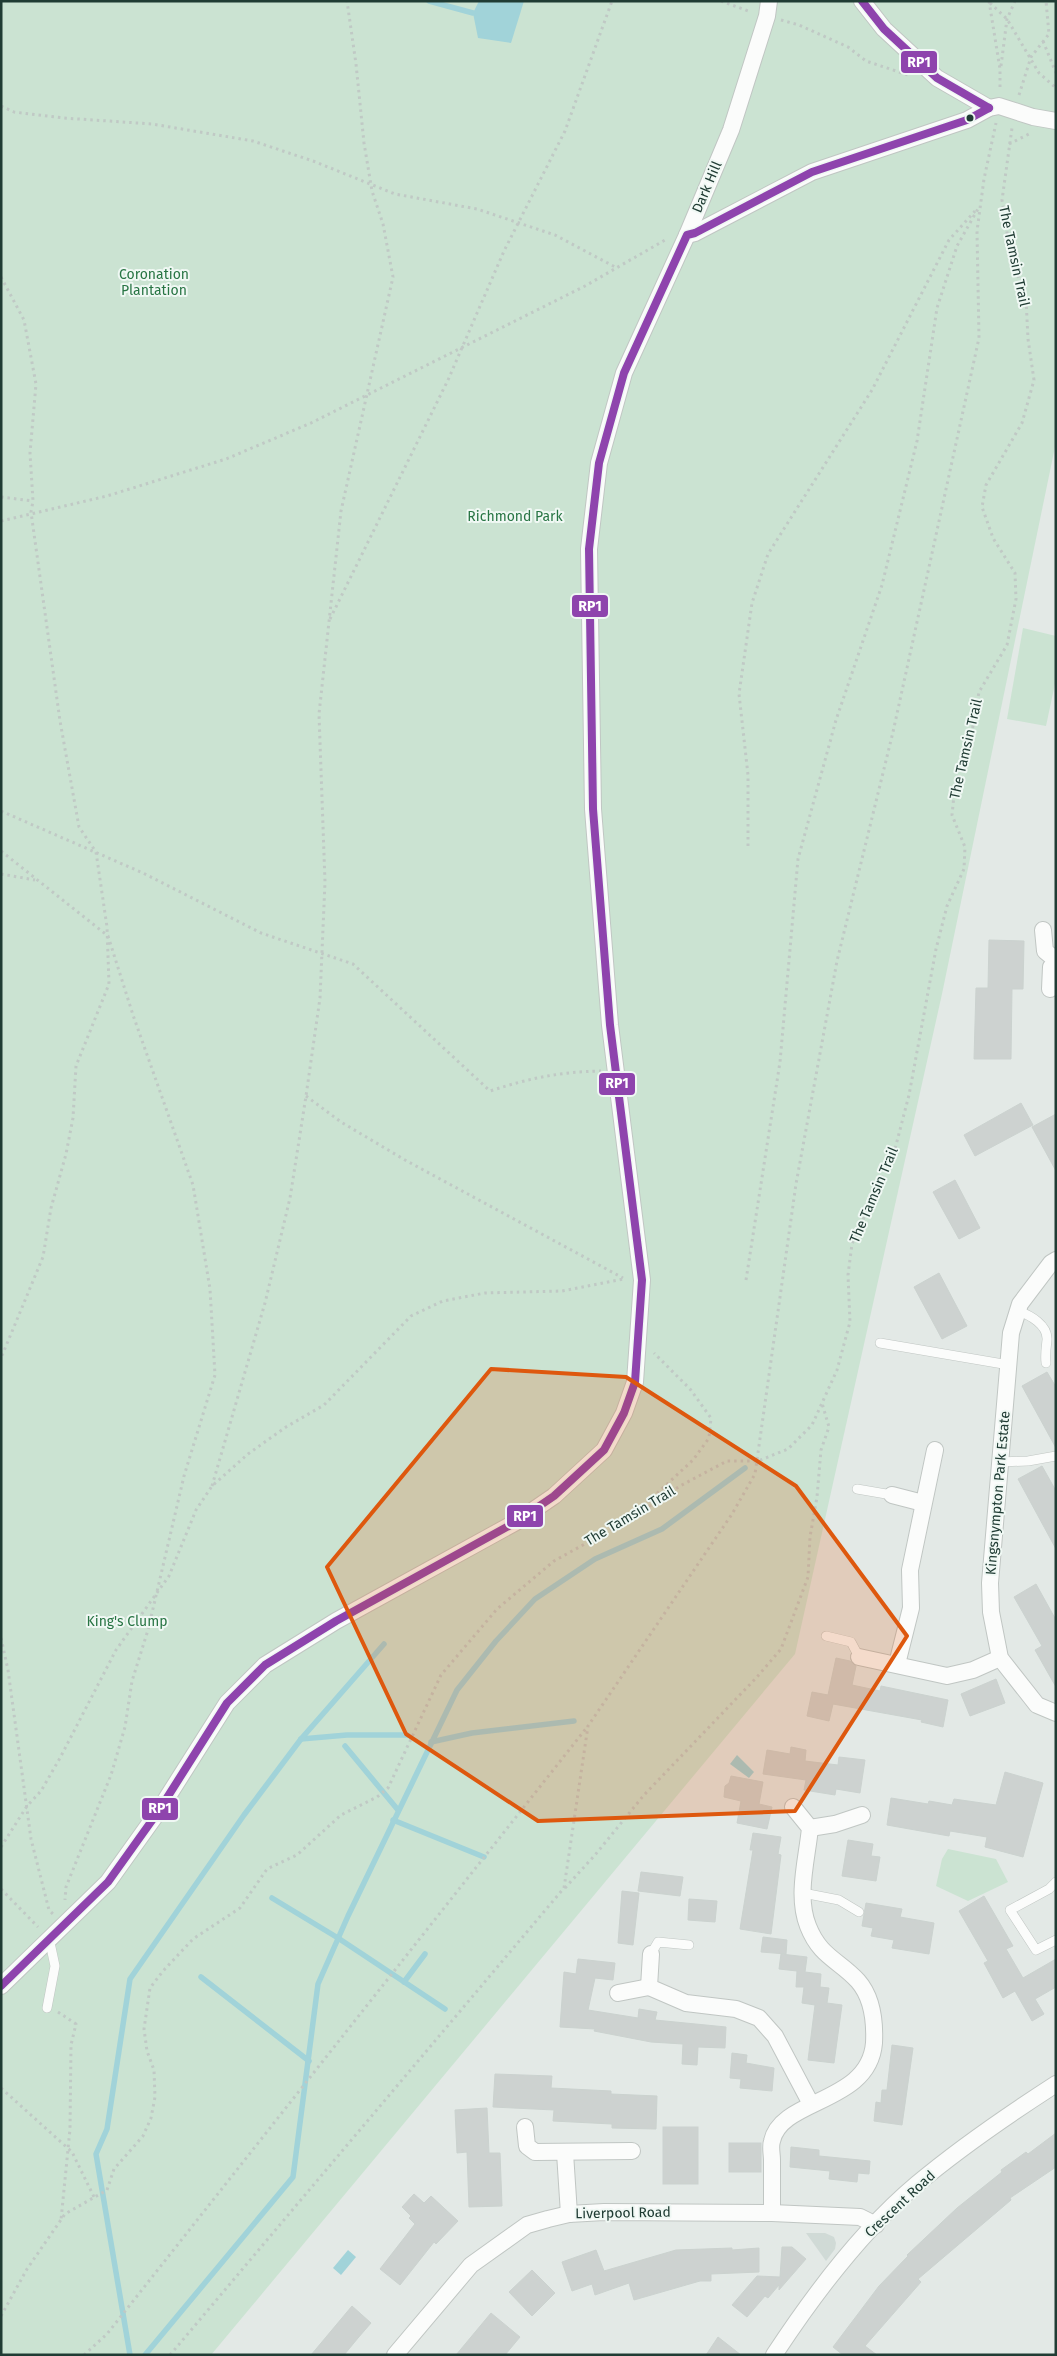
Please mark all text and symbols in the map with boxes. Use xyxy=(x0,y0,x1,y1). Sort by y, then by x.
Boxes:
line badge: RP1 xyxy=(900,50,938,74)
text: RP1 xyxy=(907,54,931,71)
unlabelled marker xyxy=(965,113,975,123)
street label: Dark Hill xyxy=(689,159,725,215)
street label: The Tamsin Trail xyxy=(995,204,1033,308)
park label: Coronation Plantation xyxy=(119,266,189,299)
park label: Richmond Park xyxy=(467,508,563,525)
line badge: RP1 xyxy=(571,594,609,618)
text: RP1 xyxy=(578,598,602,615)
street label: The Tamsin Trail xyxy=(946,697,986,801)
line badge: RP1 xyxy=(598,1072,636,1096)
text: RP1 xyxy=(605,1075,629,1092)
street label: The Tamsin Trail xyxy=(846,1144,902,1246)
street label: Kingsnympton Park Estate xyxy=(982,1410,1014,1576)
street label: The Tamsin Trail xyxy=(582,1482,678,1550)
line badge: RP1 xyxy=(506,1504,544,1528)
text: RP1 xyxy=(513,1508,537,1525)
park label: King's Clump xyxy=(86,1613,168,1630)
line badge: RP1 xyxy=(141,1797,179,1821)
text: RP1 xyxy=(148,1800,172,1817)
street label: Crescent Road xyxy=(861,2167,939,2241)
street label: Liverpool Road xyxy=(575,2204,671,2222)

